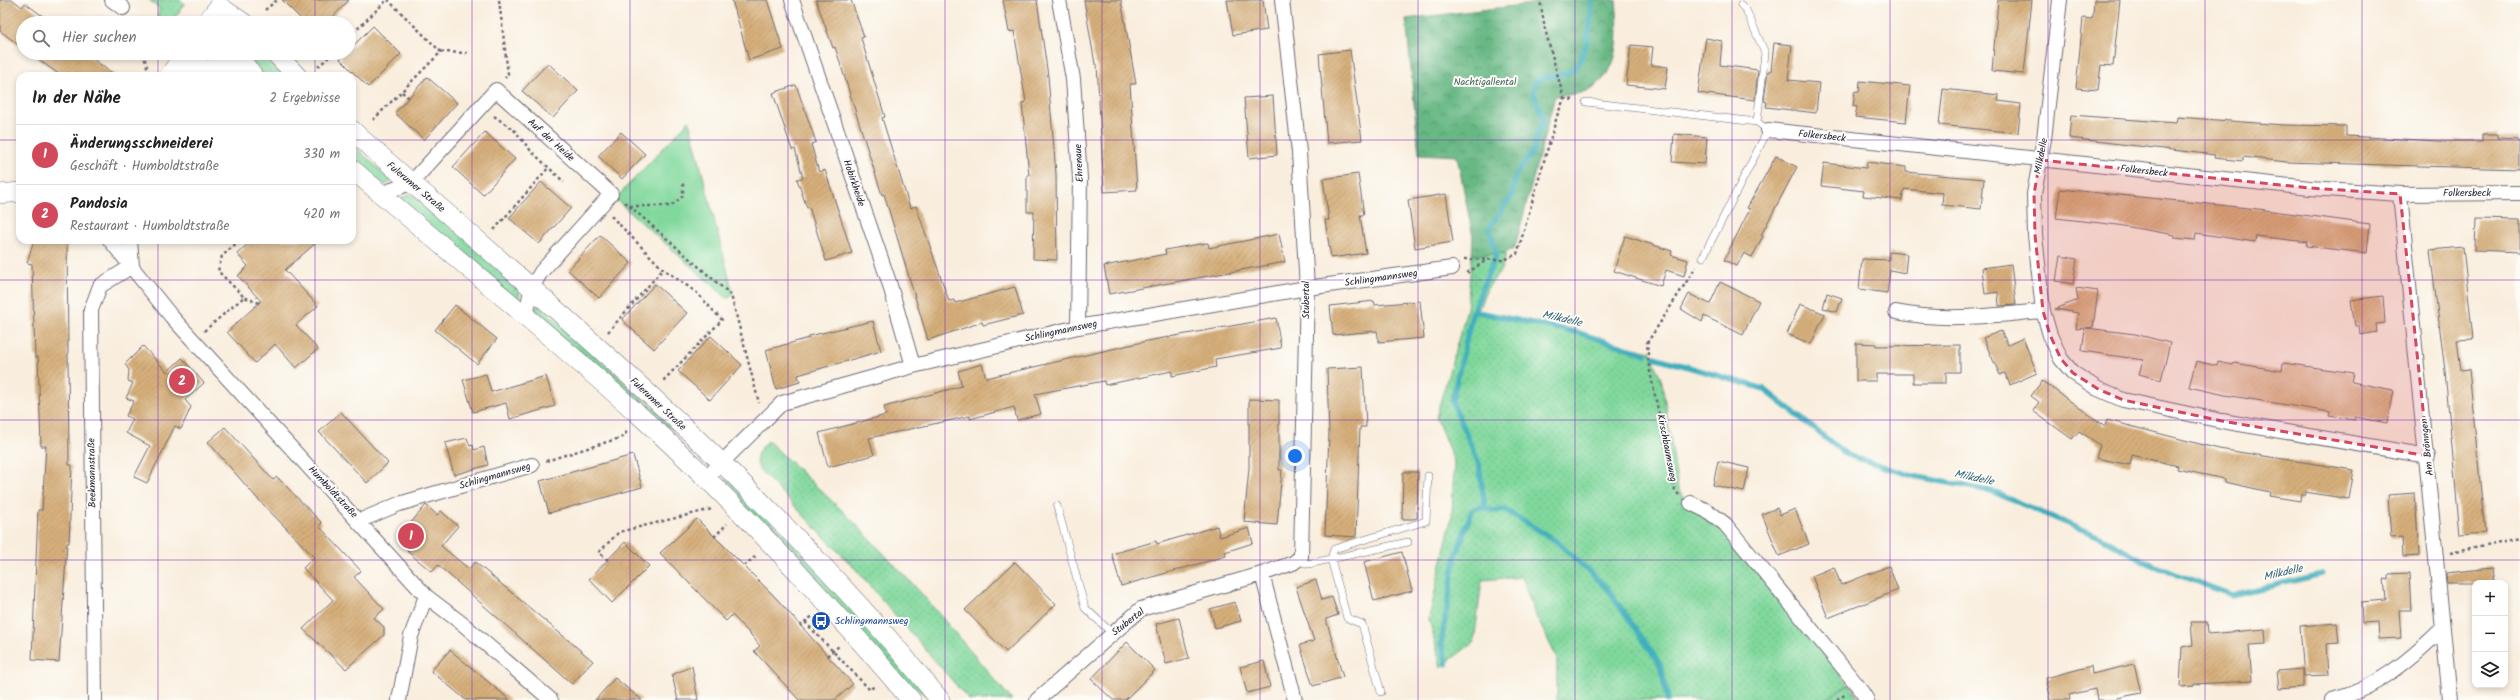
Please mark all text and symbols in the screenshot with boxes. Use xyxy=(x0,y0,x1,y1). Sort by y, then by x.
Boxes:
search box xyxy=(16,16,356,60)
text: Hier suchen xyxy=(62,26,136,50)
icon: search xyxy=(30,27,52,49)
park label: Nachtigallental xyxy=(1454,74,1517,90)
text: In der Nähe xyxy=(32,85,121,112)
text: 2 Ergebnisse xyxy=(270,88,340,109)
street label: Auf der Heide xyxy=(524,114,578,166)
street label: Folkersbeck xyxy=(1797,126,1847,146)
text: Änderungsschneiderei xyxy=(70,132,213,156)
street label: Milkdelle xyxy=(2030,136,2052,175)
street label: Ehrenaue xyxy=(1070,143,1088,183)
text: 1 xyxy=(43,144,47,165)
text: 330 m xyxy=(303,144,340,165)
text: Geschäft · Humboldtstraße xyxy=(70,156,219,177)
street label: Hobirkheide xyxy=(839,157,870,209)
street label: Fulerumer Straße xyxy=(383,158,449,217)
street label: Folkersbeck xyxy=(2119,161,2169,181)
street label: Folkersbeck xyxy=(2443,185,2491,201)
text: Pandosia xyxy=(70,192,128,216)
text: 2 xyxy=(41,204,49,225)
text: 420 m xyxy=(303,204,340,225)
text: Restaurant · Humboldtstraße xyxy=(70,216,229,237)
street label: Schlingmannsweg xyxy=(1343,265,1419,291)
street label: Stubertal xyxy=(1298,280,1314,319)
water label: Milkdelle xyxy=(1541,306,1584,332)
street label: Schlingmannsweg xyxy=(1023,315,1099,346)
pin: 2 xyxy=(169,366,195,396)
street label: Fulerumer Straße xyxy=(626,373,690,435)
street label: Kirschbaumsweg xyxy=(1653,413,1681,483)
street label: Am Brönngen xyxy=(2416,418,2438,476)
street label: Beekmannstraße xyxy=(83,437,101,508)
your location xyxy=(1285,446,1305,466)
street label: Schlingmannsweg xyxy=(457,458,533,494)
street label: Humboldtstraße xyxy=(304,462,362,522)
water label: Milkdelle xyxy=(1953,465,1996,491)
pin: 1 xyxy=(398,521,424,551)
water label: Milkdelle xyxy=(2262,560,2305,586)
map controls xyxy=(2472,580,2508,688)
button: + xyxy=(2472,580,2508,616)
street label: Stubertal xyxy=(1108,604,1148,640)
bus stop icon: Schlingmannsweg xyxy=(810,610,832,632)
place label: Schlingmannsweg xyxy=(835,613,909,629)
button: − xyxy=(2472,616,2508,652)
button: layers xyxy=(2472,652,2508,688)

